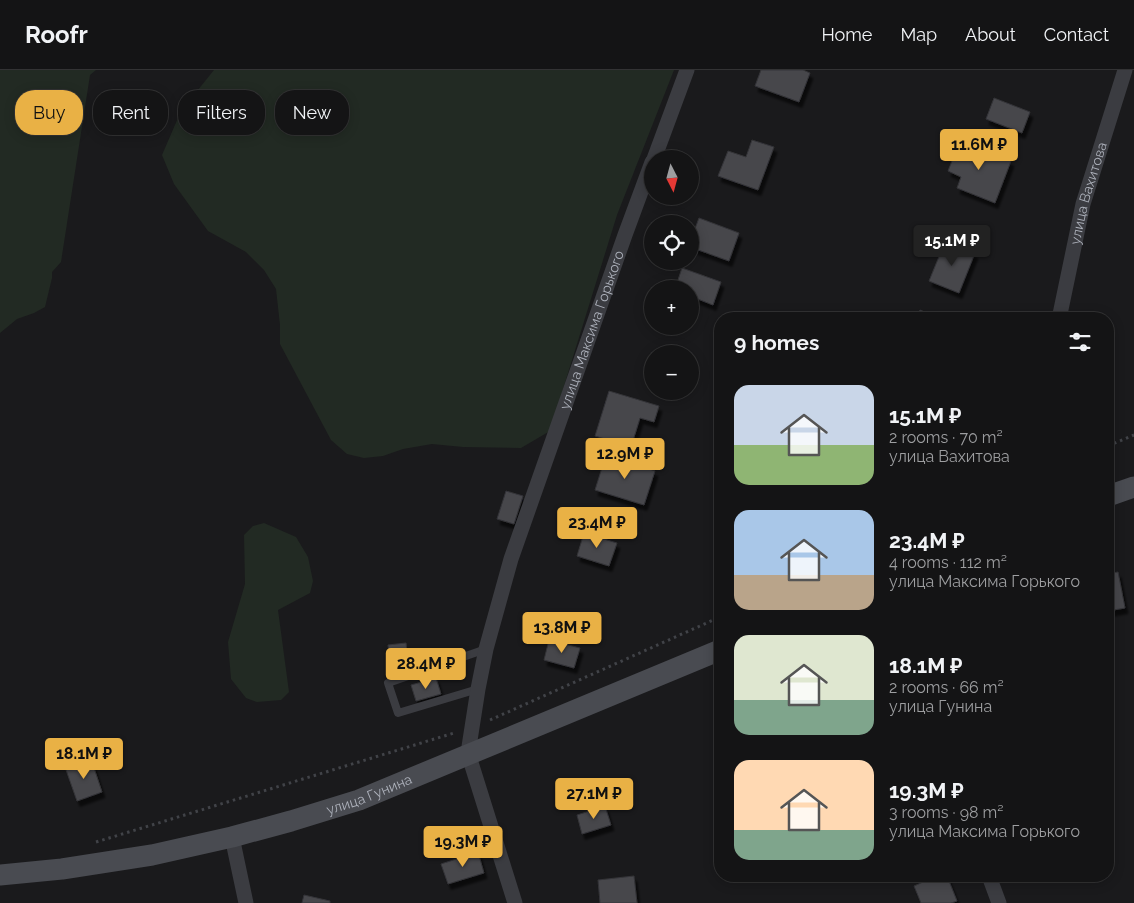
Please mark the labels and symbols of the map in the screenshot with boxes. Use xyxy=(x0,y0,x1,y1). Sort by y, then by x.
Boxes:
pin: 11.6M ₽ xyxy=(933,128,1025,171)
street label: улица Вахитова xyxy=(1067,140,1110,246)
north arrow xyxy=(644,150,699,205)
pin: 15.1M ₽ xyxy=(906,224,998,267)
street label: улица Максима Горького xyxy=(556,248,627,412)
pin: 12.9M ₽ xyxy=(579,438,671,480)
pin: 23.4M ₽ xyxy=(551,506,643,549)
pin: 13.8M ₽ xyxy=(516,612,608,654)
pin: 28.4M ₽ xyxy=(380,648,472,690)
pin: 18.1M ₽ xyxy=(38,738,130,780)
street label: улица Гунина xyxy=(324,771,414,818)
pin: 27.1M ₽ xyxy=(548,778,640,820)
pin: 19.3M ₽ xyxy=(417,826,509,868)

